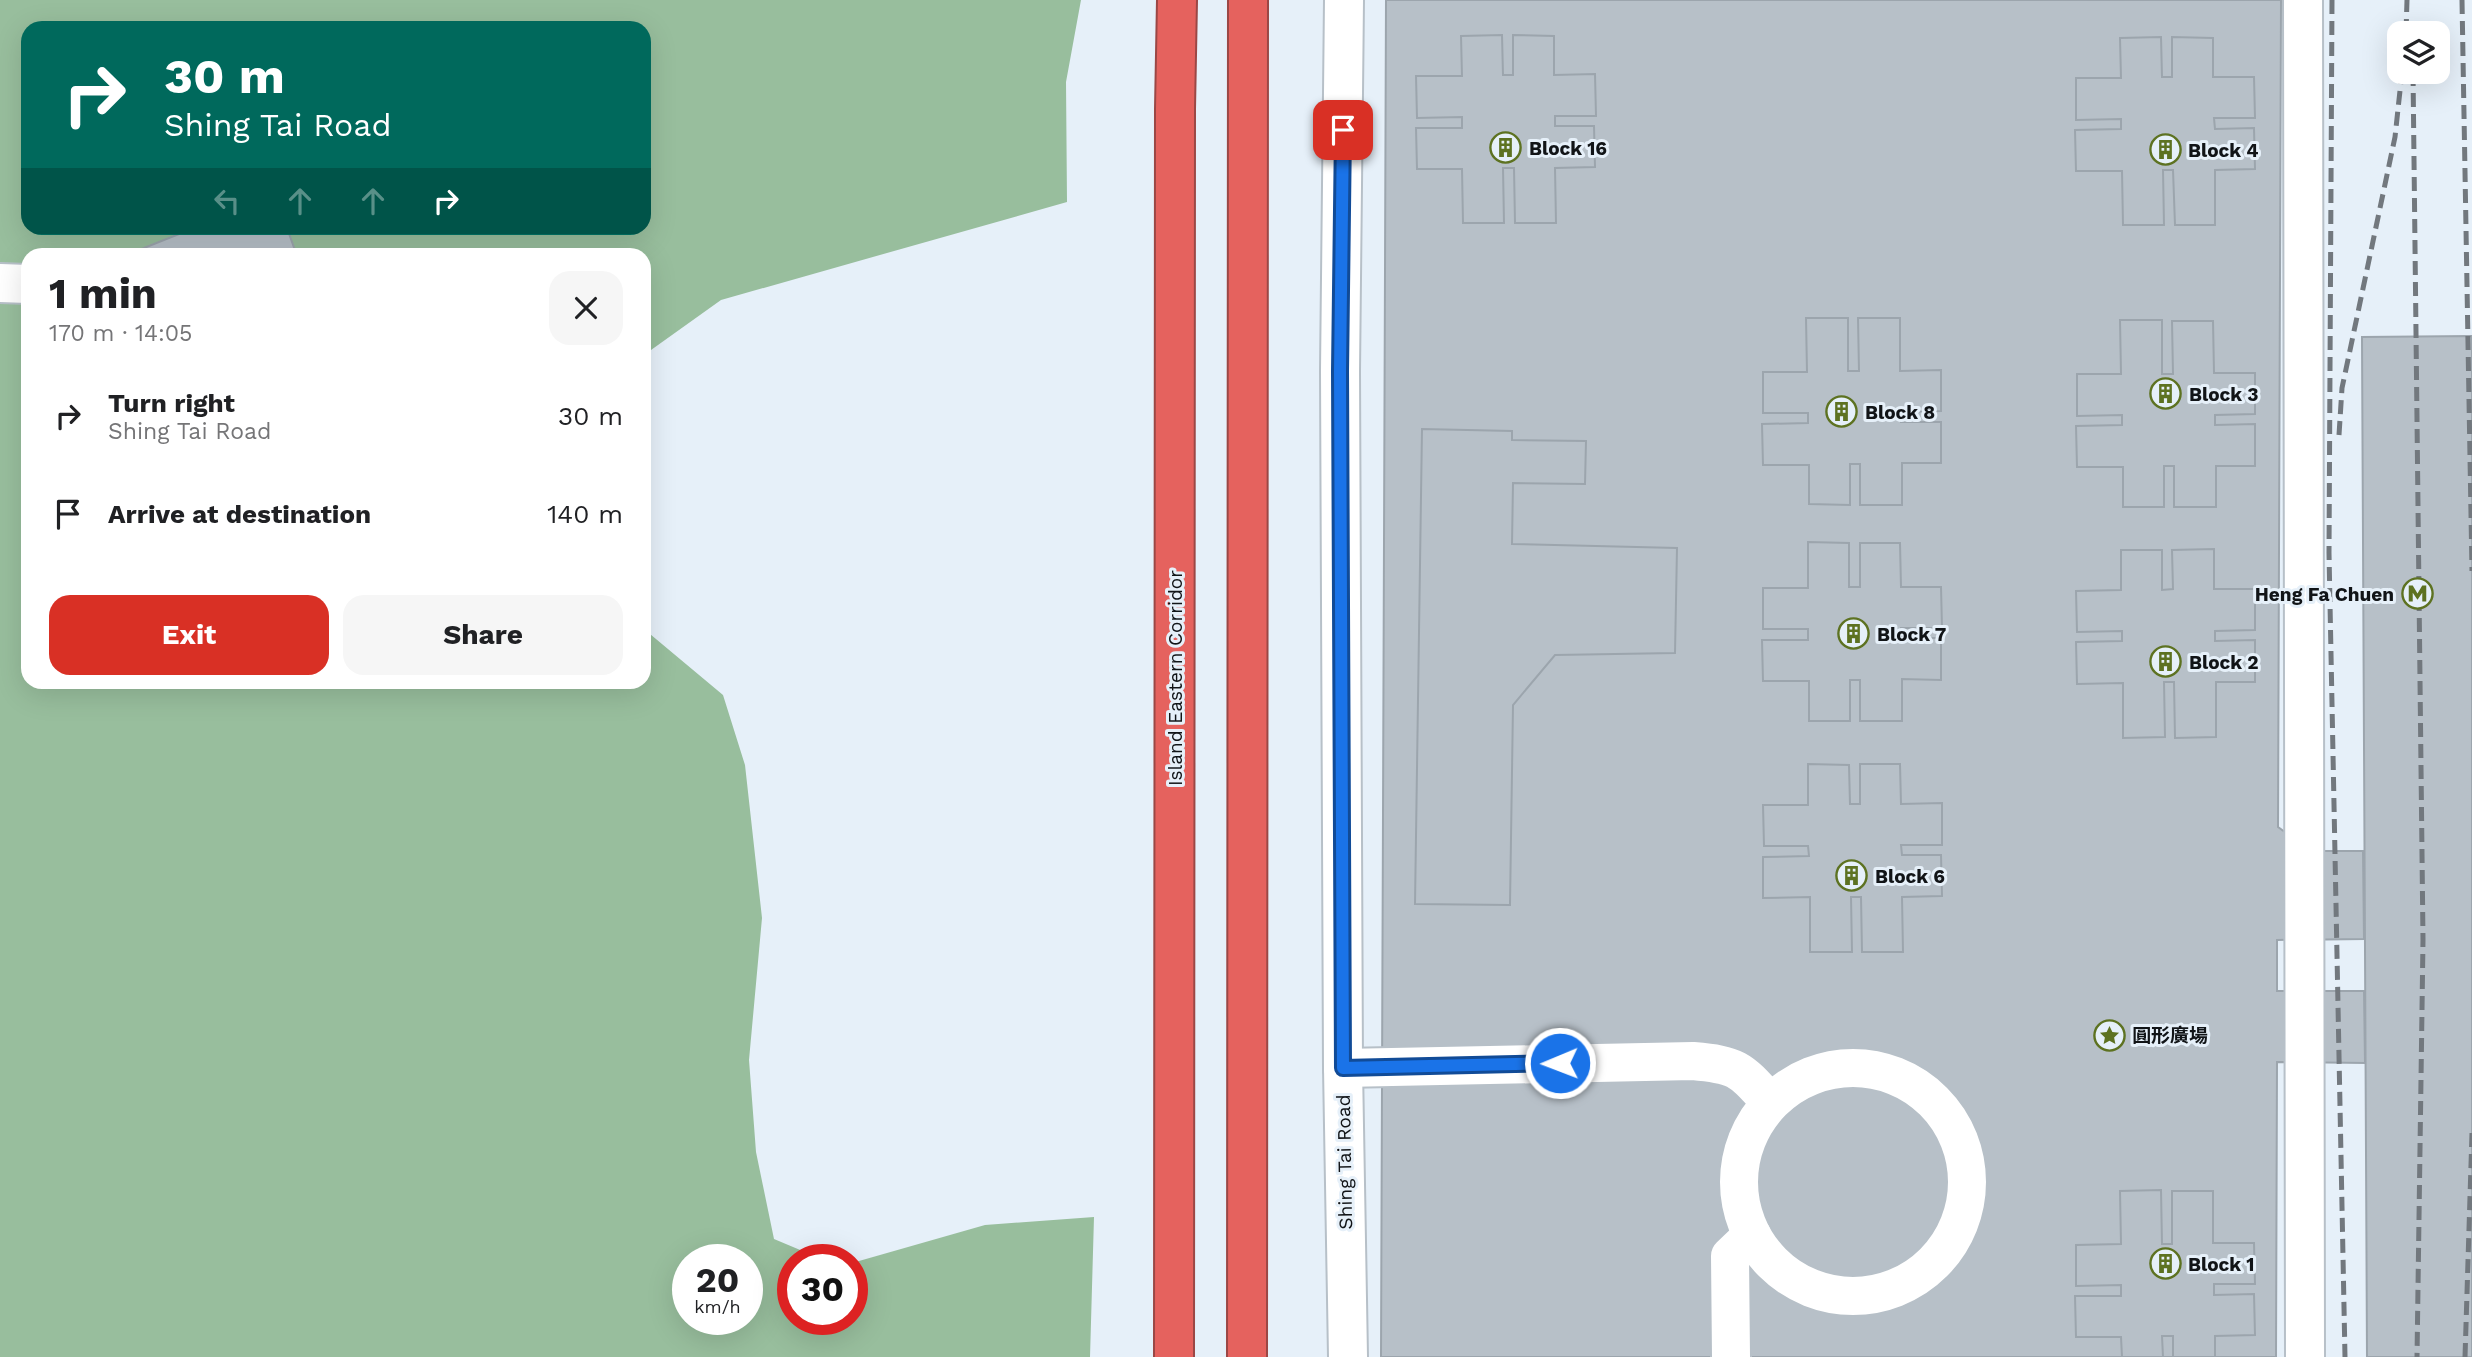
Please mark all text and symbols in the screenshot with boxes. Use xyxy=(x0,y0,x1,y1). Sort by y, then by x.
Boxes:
map controls xyxy=(2387,21,2450,84)
button: layers xyxy=(2387,21,2450,84)
text: 30 m xyxy=(164,47,285,105)
icon: right xyxy=(49,49,140,140)
pin xyxy=(1313,100,1373,160)
text: Shing Tai Road xyxy=(164,106,391,144)
icon: arrive xyxy=(1324,111,1362,149)
building icon: Block 16 xyxy=(1489,131,1523,165)
building icon: Block 4 xyxy=(2148,133,2182,167)
place label: Block 16 xyxy=(1529,137,1607,160)
place label: Block 4 xyxy=(2188,139,2259,162)
icon: left xyxy=(208,182,246,220)
icon: ahead xyxy=(281,182,319,220)
icon: ahead xyxy=(354,182,392,220)
icon: right xyxy=(427,182,465,220)
text: 1 min xyxy=(49,269,157,318)
button: close xyxy=(549,271,623,345)
text: 170 m · 14:05 xyxy=(49,320,192,347)
building icon: Block 3 xyxy=(2149,377,2183,411)
place label: Block 3 xyxy=(2189,383,2259,406)
text: Turn right xyxy=(108,388,235,418)
building icon: Block 8 xyxy=(1825,395,1859,429)
icon: right xyxy=(49,397,87,435)
text: 30 m xyxy=(558,401,623,431)
place label: Block 8 xyxy=(1865,401,1935,424)
text: Shing Tai Road xyxy=(108,418,271,445)
icon: arrive xyxy=(49,495,87,533)
text: Arrive at destination xyxy=(108,499,371,529)
text: 140 m xyxy=(547,499,623,529)
street label: Island Eastern Corridor xyxy=(1164,570,1187,786)
metro station icon: Heng Fa Chuen xyxy=(2400,577,2434,611)
place label: Heng Fa Chuen xyxy=(2255,583,2394,606)
button: Exit xyxy=(49,595,329,675)
button: Share xyxy=(343,595,623,675)
building icon: Block 7 xyxy=(1837,617,1871,651)
place label: Block 7 xyxy=(1877,623,1946,646)
building icon: Block 2 xyxy=(2149,645,2183,679)
place label: Block 2 xyxy=(2189,651,2259,674)
building icon: Block 6 xyxy=(1835,859,1869,893)
place label: Block 6 xyxy=(1875,865,1945,888)
place icon: 圓形廣場 xyxy=(2092,1018,2126,1052)
place label: 圓形廣場 xyxy=(2132,1024,2208,1047)
position arrow xyxy=(1523,1026,1597,1100)
street label: Shing Tai Road xyxy=(1332,1094,1357,1230)
speed limit sign: 30 xyxy=(777,1244,868,1335)
building icon: Block 1 xyxy=(2148,1247,2182,1281)
place label: Block 1 xyxy=(2188,1253,2254,1276)
text: 20 xyxy=(696,1259,739,1301)
text: km/h xyxy=(694,1296,741,1317)

